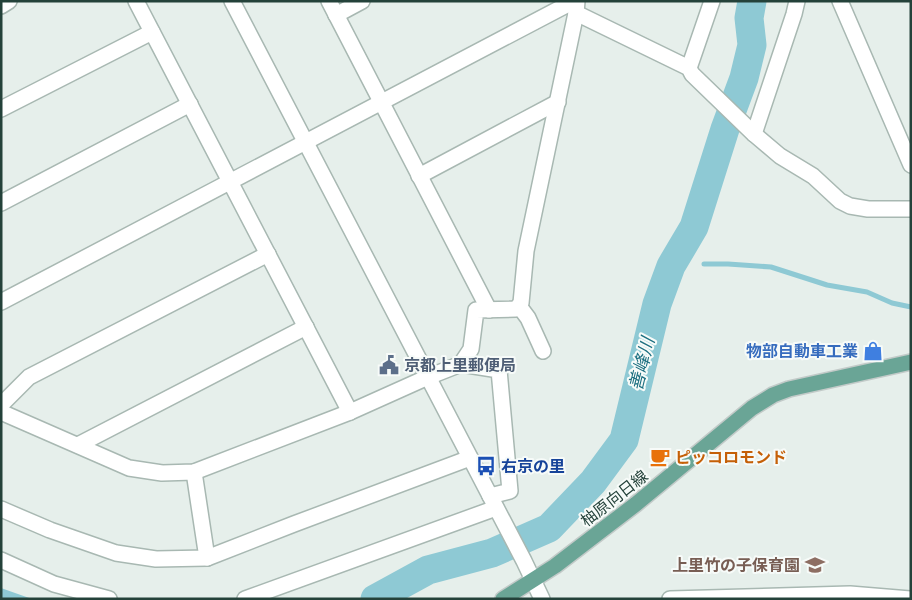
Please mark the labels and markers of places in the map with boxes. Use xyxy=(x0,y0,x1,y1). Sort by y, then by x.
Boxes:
place label: 物部自動車工業 xyxy=(746,340,858,362)
shop icon: 物部自動車工業 xyxy=(862,340,884,362)
public building icon: 京都上里郵便局 xyxy=(378,354,400,376)
place label: 京都上里郵便局 xyxy=(404,354,516,376)
cafe icon: ピッコロモンド xyxy=(649,446,671,468)
place label: ピッコロモンド xyxy=(675,446,787,468)
bus stop icon: 右京の里 xyxy=(475,455,497,477)
place label: 右京の里 xyxy=(501,455,565,477)
place label: 上里竹の子保育園 xyxy=(672,554,800,576)
school or university icon: 上里竹の子保育園 xyxy=(804,554,826,576)

